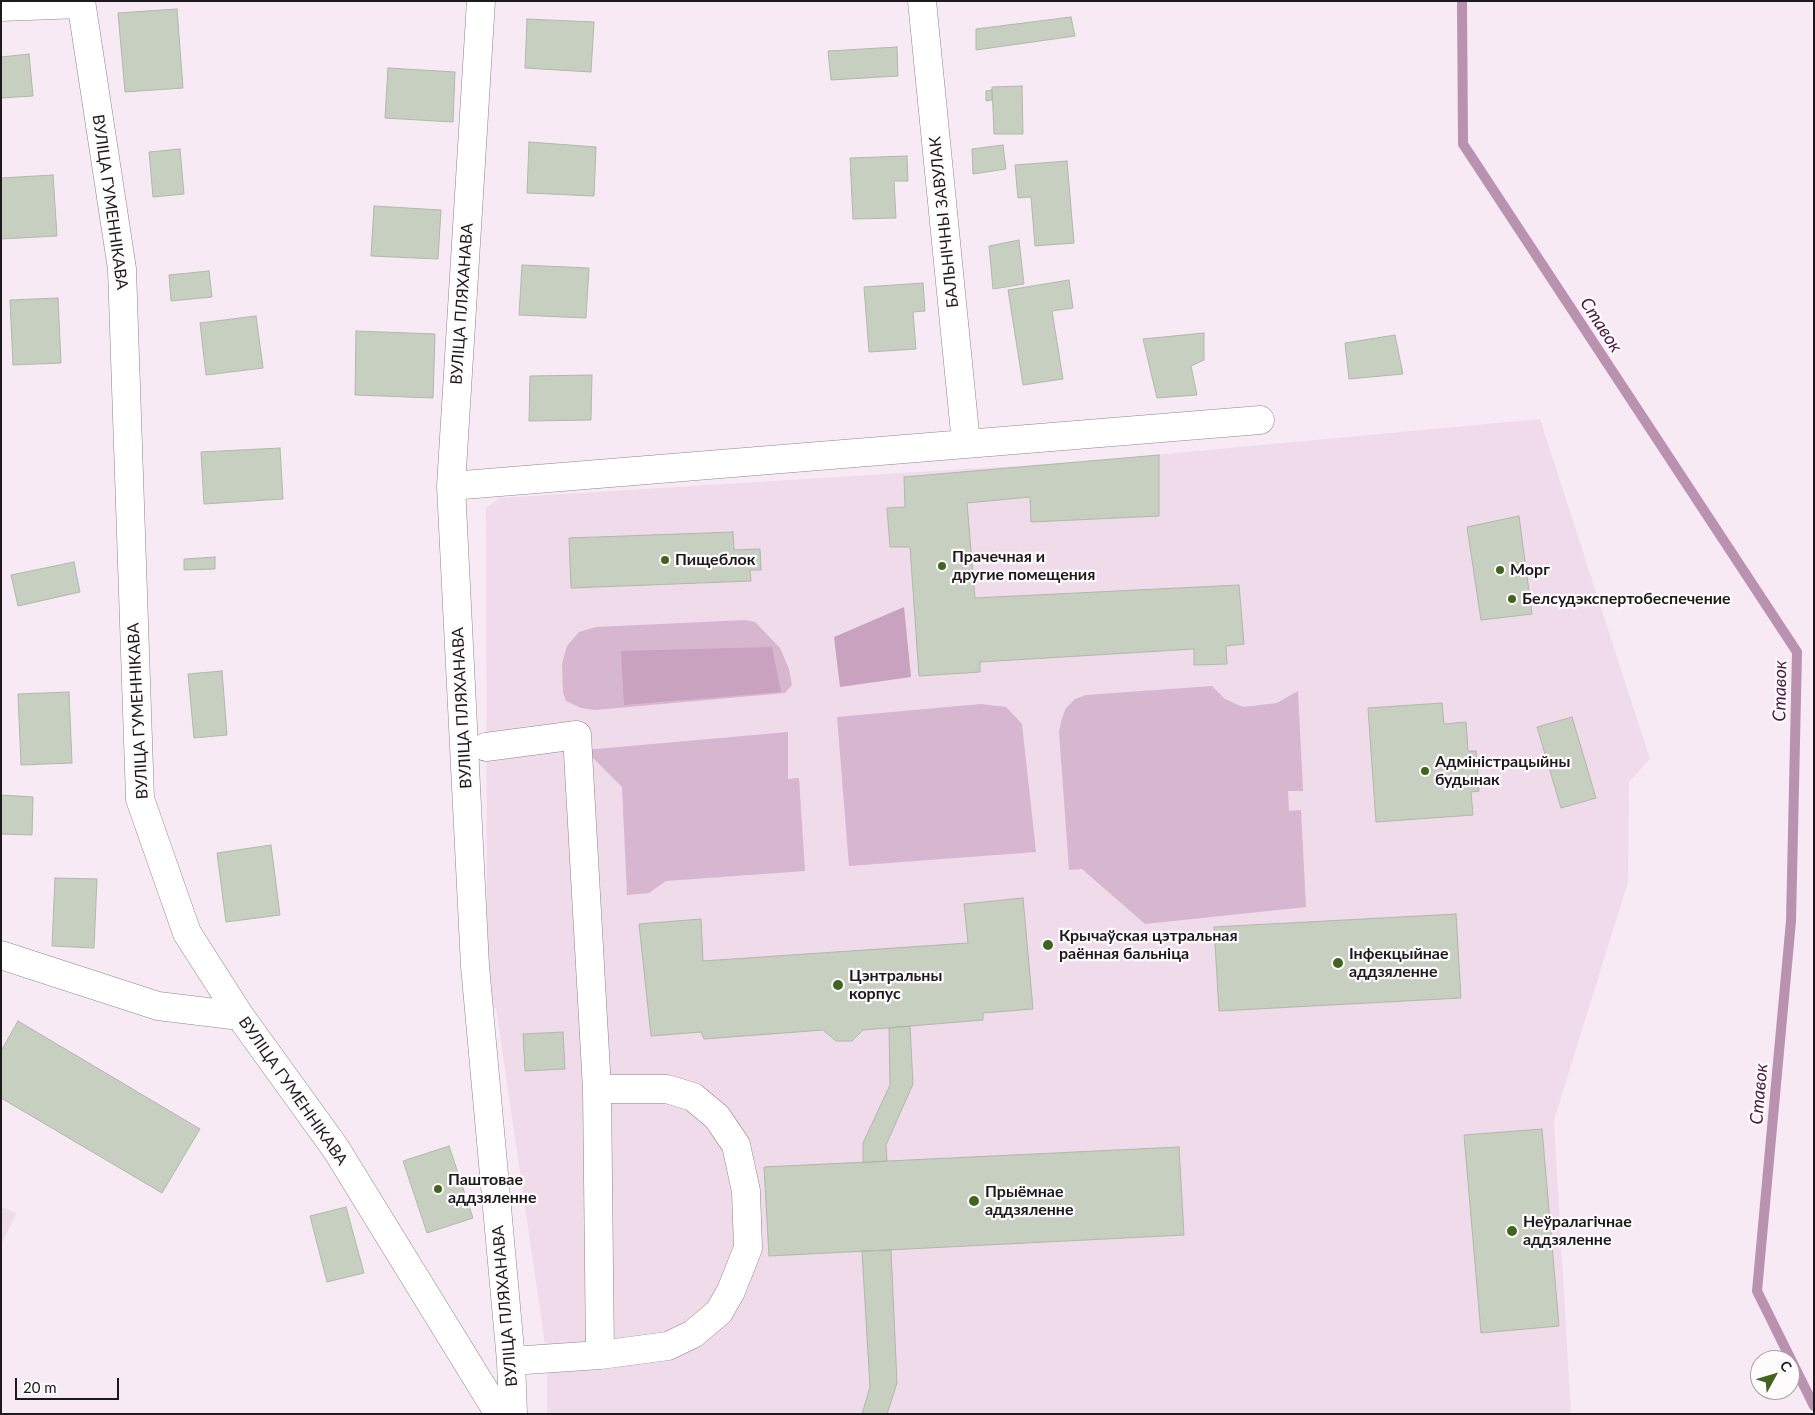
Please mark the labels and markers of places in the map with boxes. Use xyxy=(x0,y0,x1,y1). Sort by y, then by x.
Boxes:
place label: Прачечная и другие помещения xyxy=(952,547,1095,585)
place label: Пищеблок xyxy=(675,550,755,570)
marker: Пищеблок xyxy=(659,554,671,566)
marker: Прачечная и другие помещения xyxy=(936,560,948,572)
place label: Морг xyxy=(1510,560,1550,580)
marker: Морг xyxy=(1494,564,1506,576)
place label: Белсудэкспертобеспечение xyxy=(1522,589,1731,609)
marker: Белсудэкспертобеспечение xyxy=(1506,593,1518,605)
place label: Адміністрацыйны будынак xyxy=(1435,752,1570,790)
marker: Адміністрацыйны будынак xyxy=(1419,765,1431,777)
place label: Крычаўская цэтральная раённая бальніца xyxy=(1059,926,1238,964)
marker: Крычаўская цэтральная раённая бальніца xyxy=(1041,938,1055,952)
place label: Інфекцыйнае аддзяленне xyxy=(1349,944,1449,982)
marker: Інфекцыйнае аддзяленне xyxy=(1331,956,1345,970)
place label: Цэнтральны корпус xyxy=(849,966,942,1004)
marker: Цэнтральны корпус xyxy=(831,978,845,992)
place label: Паштовае аддзяленне xyxy=(448,1170,537,1208)
place label: Прыёмнае аддзяленне xyxy=(985,1182,1074,1220)
marker: Паштовае аддзяленне xyxy=(432,1183,444,1195)
marker: Прыёмнае аддзяленне xyxy=(967,1194,981,1208)
place label: Неўралагічнае аддзяленне xyxy=(1523,1212,1632,1250)
marker: Неўралагічнае аддзяленне xyxy=(1505,1224,1519,1238)

